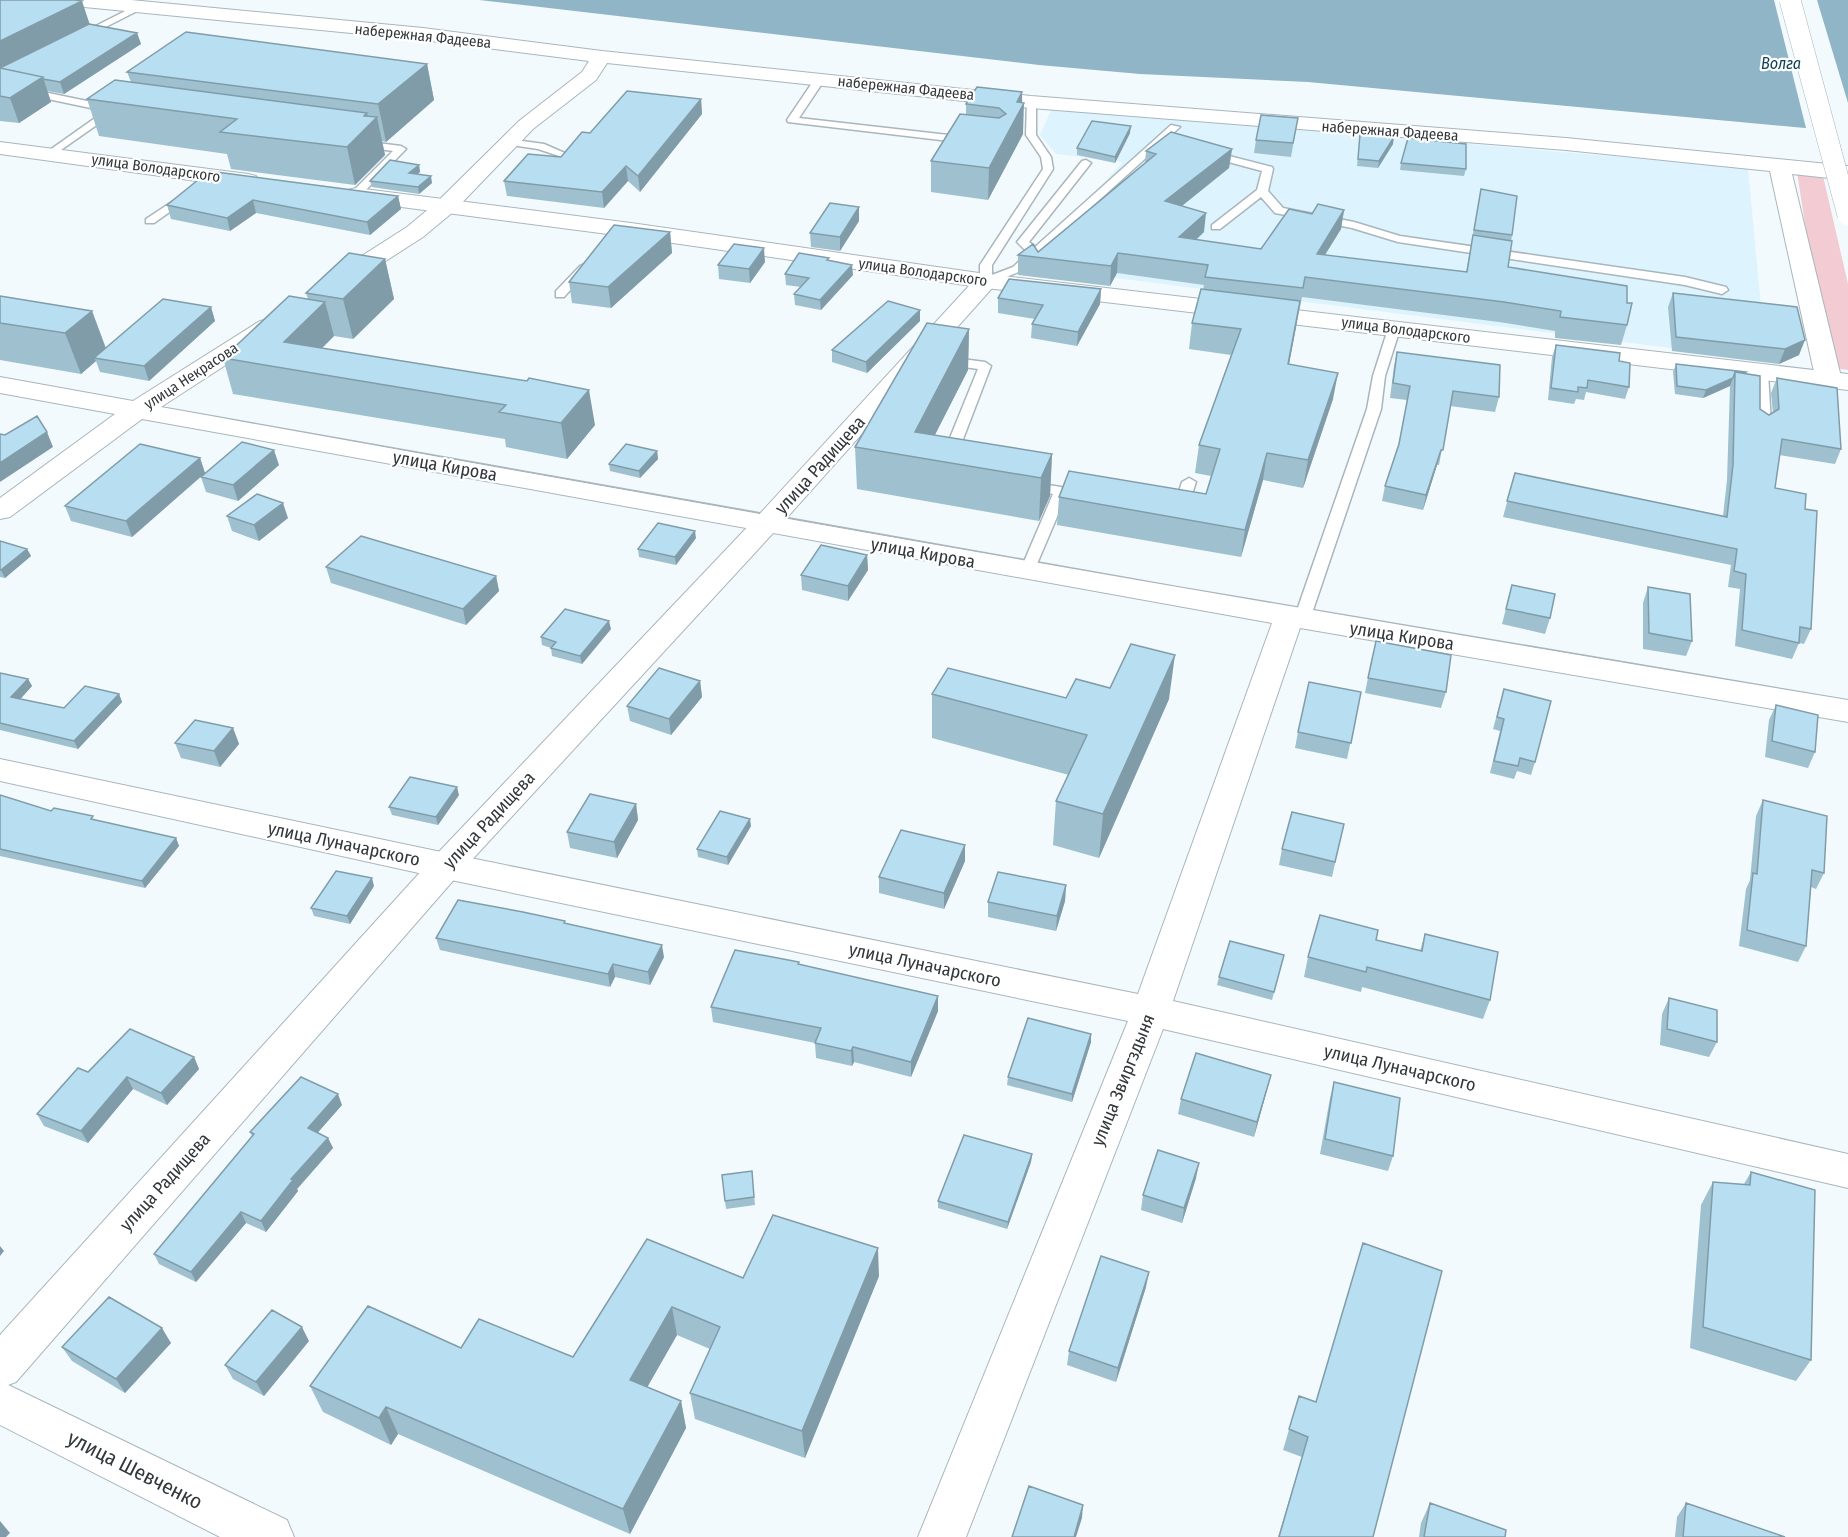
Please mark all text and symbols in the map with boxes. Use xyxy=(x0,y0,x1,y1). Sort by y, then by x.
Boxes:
street label: набережная Фадеева xyxy=(354,20,492,52)
water label: Волга xyxy=(1761,54,1801,73)
street label: набережная Фадеева xyxy=(837,72,975,104)
street label: набережная Фадеева xyxy=(1321,117,1459,145)
street label: улица Володарского xyxy=(90,150,222,186)
street label: улица Володарского xyxy=(857,254,989,290)
street label: улица Володарского xyxy=(1340,313,1472,347)
street label: улица Некрасова xyxy=(141,339,241,413)
street label: улица Радищева xyxy=(770,411,870,519)
street label: улица Кирова xyxy=(391,446,499,486)
street label: улица Кирова xyxy=(869,533,977,573)
street label: улица Кирова xyxy=(1348,617,1456,655)
street label: улица Радищева xyxy=(438,767,540,873)
street label: улица Луначарского xyxy=(266,817,422,871)
street label: улица Луначарского xyxy=(847,938,1003,992)
street label: улица Звиргздыня xyxy=(1087,1011,1159,1149)
street label: улица Луначарского xyxy=(1322,1040,1478,1096)
street label: улица Радищева xyxy=(115,1128,215,1236)
street label: улица Шевченко xyxy=(63,1425,207,1515)

